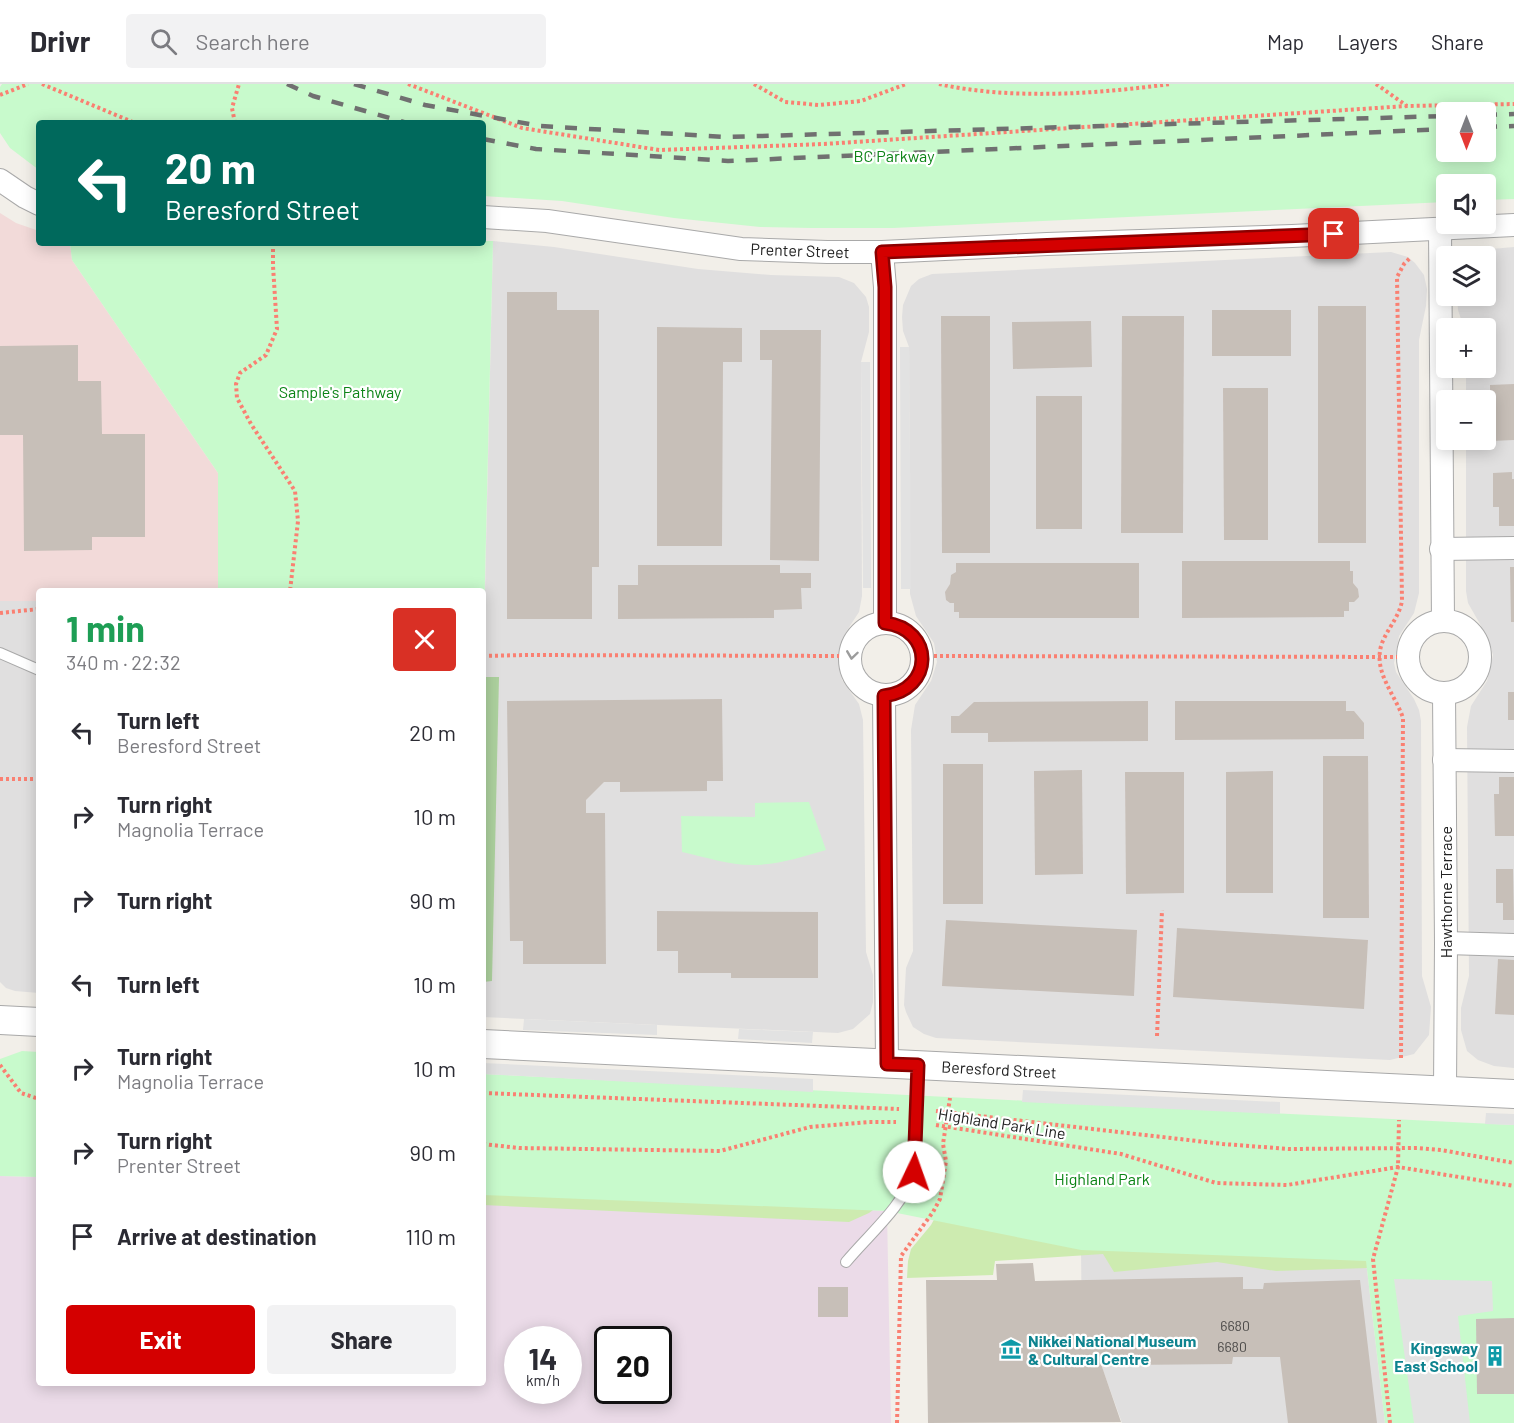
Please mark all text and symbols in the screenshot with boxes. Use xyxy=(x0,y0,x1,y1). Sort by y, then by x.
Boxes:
search box xyxy=(126,14,546,68)
text: Drivr xyxy=(30,24,90,58)
icon: search xyxy=(147,25,180,58)
text: Search here xyxy=(195,28,310,54)
text: Map xyxy=(1267,29,1304,54)
text: Layers xyxy=(1337,29,1398,54)
text: Share xyxy=(1431,29,1484,54)
north arrow xyxy=(1436,102,1496,162)
map controls xyxy=(1436,102,1496,450)
text: 20 m xyxy=(165,142,256,192)
icon: left xyxy=(66,144,144,222)
park label: BC Parkway xyxy=(853,146,935,165)
button: sound xyxy=(1436,174,1496,234)
text: Beresford Street xyxy=(165,193,360,225)
pin xyxy=(1308,208,1359,259)
icon: arrive xyxy=(1317,217,1350,250)
street label: Prenter Street xyxy=(750,239,850,261)
button: layers xyxy=(1436,246,1496,306)
button: + xyxy=(1436,318,1496,378)
park label: Sample's Pathway xyxy=(279,382,402,401)
button: − xyxy=(1436,390,1496,450)
text: 1 min xyxy=(66,606,145,649)
button: close xyxy=(393,608,456,671)
text: 340 m · 22:32 xyxy=(66,650,181,674)
one-way arrow xyxy=(846,650,859,659)
text: Turn left xyxy=(117,707,200,733)
icon: left xyxy=(66,716,99,749)
text: 20 m xyxy=(409,719,456,745)
text: Beresford Street xyxy=(117,733,261,757)
text: Turn right xyxy=(117,791,212,817)
icon: right xyxy=(66,800,99,833)
text: 10 m xyxy=(413,803,456,829)
text: Magnolia Terrace xyxy=(117,817,264,841)
street label: Hawthorne Terrace xyxy=(1436,826,1455,958)
icon: right xyxy=(66,884,99,917)
text: Turn right xyxy=(117,887,212,913)
text: 90 m xyxy=(410,887,456,913)
icon: left xyxy=(66,968,99,1001)
text: Turn left xyxy=(117,971,200,997)
text: 10 m xyxy=(413,971,456,997)
text: Turn right xyxy=(117,1043,212,1069)
icon: right xyxy=(66,1052,99,1085)
text: 10 m xyxy=(413,1055,456,1081)
street label: Beresford Street xyxy=(941,1056,1057,1082)
text: Magnolia Terrace xyxy=(117,1069,264,1093)
street label: Highland Park Line xyxy=(937,1104,1067,1142)
text: Turn right xyxy=(117,1127,212,1153)
icon: right xyxy=(66,1136,99,1169)
text: 90 m xyxy=(410,1139,456,1165)
position arrow xyxy=(882,1140,946,1204)
text: Prenter Street xyxy=(117,1153,241,1177)
park label: Highland Park xyxy=(1054,1169,1150,1188)
icon: arrive xyxy=(66,1220,99,1253)
text: Arrive at destination xyxy=(117,1223,316,1249)
text: 110 m xyxy=(406,1223,456,1249)
button: Exit xyxy=(66,1305,255,1374)
button: Share xyxy=(267,1305,456,1374)
house number: 6680 xyxy=(1220,1317,1250,1334)
speed limit sign: 20 xyxy=(594,1326,672,1404)
place label: Nikkei National Museum & Cultural Centre xyxy=(1028,1331,1196,1368)
museum icon: Nikkei National Museum & Cultural Centre xyxy=(999,1337,1023,1361)
house number: 6680 xyxy=(1217,1338,1247,1355)
place label: Kingsway East School xyxy=(1394,1338,1478,1375)
text: 14 xyxy=(529,1340,557,1376)
building icon: Kingsway East School xyxy=(1483,1344,1507,1368)
text: km/h xyxy=(526,1371,560,1389)

